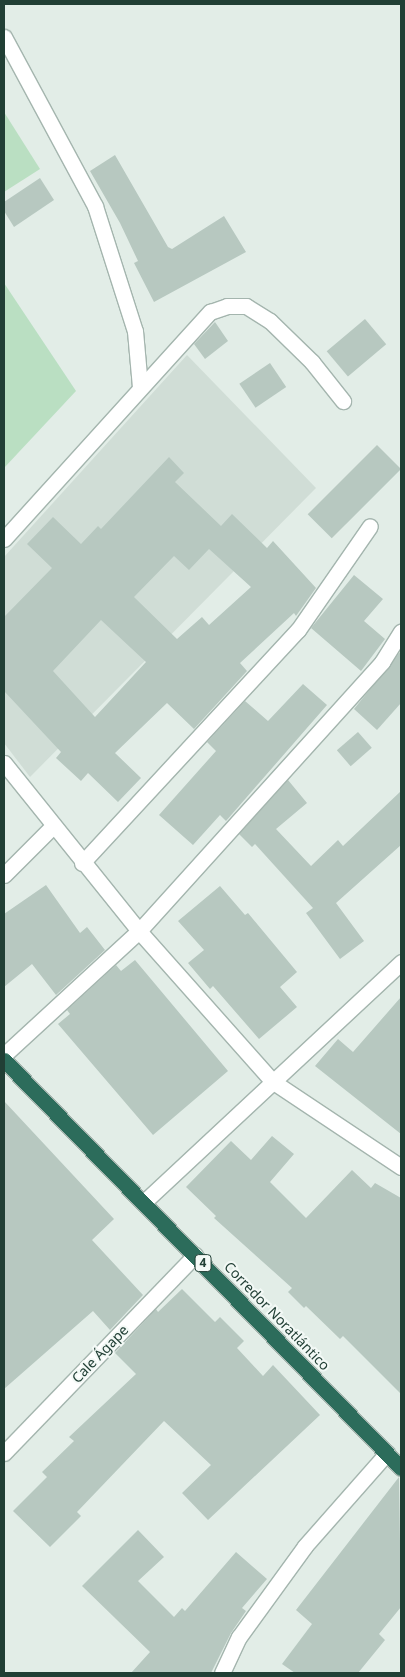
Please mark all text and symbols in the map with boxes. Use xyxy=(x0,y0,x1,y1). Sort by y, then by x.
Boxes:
road number: 4 xyxy=(194,1254,212,1272)
street label: Corredor Noratlántico xyxy=(221,1258,333,1374)
street label: Cale Ágape xyxy=(68,1322,132,1386)

